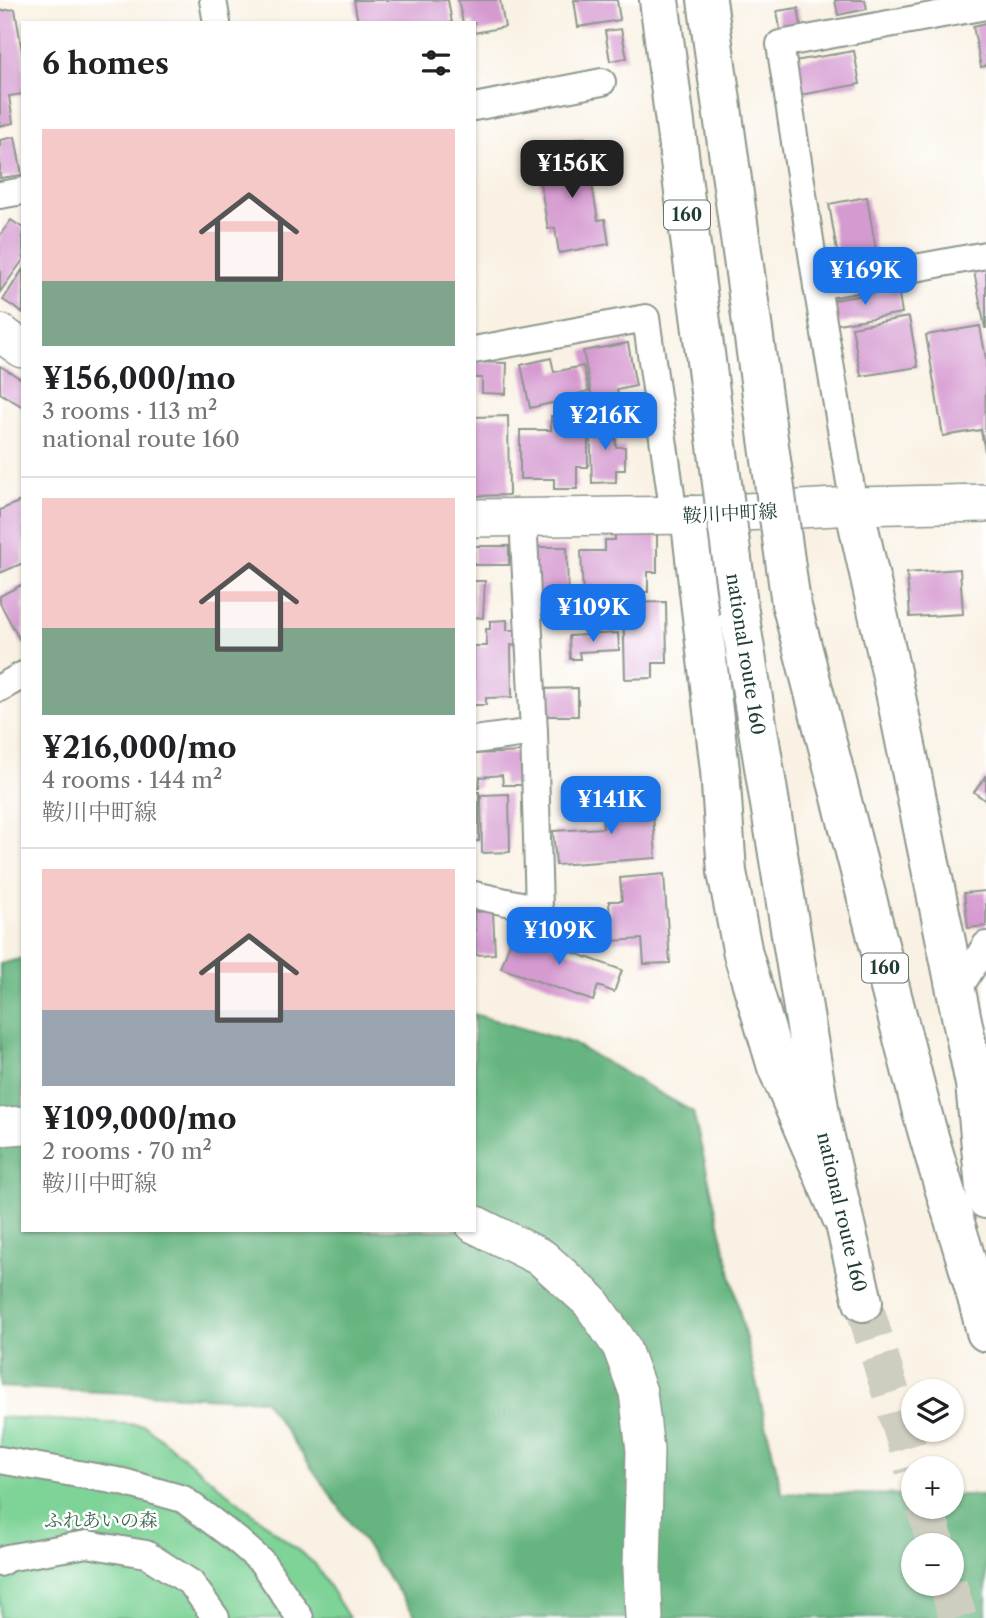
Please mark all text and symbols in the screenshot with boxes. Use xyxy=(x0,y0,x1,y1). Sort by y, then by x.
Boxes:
icon: filters xyxy=(417,44,455,82)
text: 6 homes xyxy=(42,45,169,82)
pin: ¥156K xyxy=(523,140,621,200)
text: ¥156K xyxy=(537,149,607,177)
icon: home xyxy=(186,174,312,300)
road number: 160 xyxy=(664,200,710,230)
pin: ¥169K xyxy=(816,247,914,307)
text: ¥169K xyxy=(829,256,901,284)
text: ¥156,000/mo xyxy=(42,360,235,397)
pin: ¥216K xyxy=(556,392,654,452)
text: 3 rooms · 113 m² xyxy=(42,397,218,425)
text: ¥216K xyxy=(569,401,641,429)
text: national route 160 xyxy=(42,425,240,453)
street label: 鞍川中町線 xyxy=(682,500,778,527)
icon: home xyxy=(186,544,312,670)
street label: national route 160 xyxy=(721,572,770,737)
pin: ¥109K xyxy=(544,584,642,644)
text: ¥109K xyxy=(557,593,629,621)
text: ¥216,000/mo xyxy=(42,729,237,766)
text: 4 rooms · 144 m² xyxy=(42,766,222,794)
pin: ¥141K xyxy=(562,776,660,836)
text: ¥141K xyxy=(577,785,645,813)
text: 鞍川中町線 xyxy=(42,798,157,826)
pin: ¥109K xyxy=(510,908,608,967)
icon: home xyxy=(186,915,312,1041)
text: ¥109K xyxy=(523,916,595,944)
road number: 160 xyxy=(862,953,908,982)
text: ¥109,000/mo xyxy=(42,1100,237,1137)
street label: national route 160 xyxy=(812,1130,871,1294)
text: 2 rooms · 70 m² xyxy=(42,1137,212,1165)
text: 鞍川中町線 xyxy=(42,1169,157,1197)
map controls xyxy=(901,1379,964,1596)
button: layers xyxy=(901,1379,964,1442)
button: + xyxy=(901,1456,964,1519)
park label: ふれあいの森 xyxy=(44,1509,158,1532)
button: − xyxy=(901,1533,964,1596)

